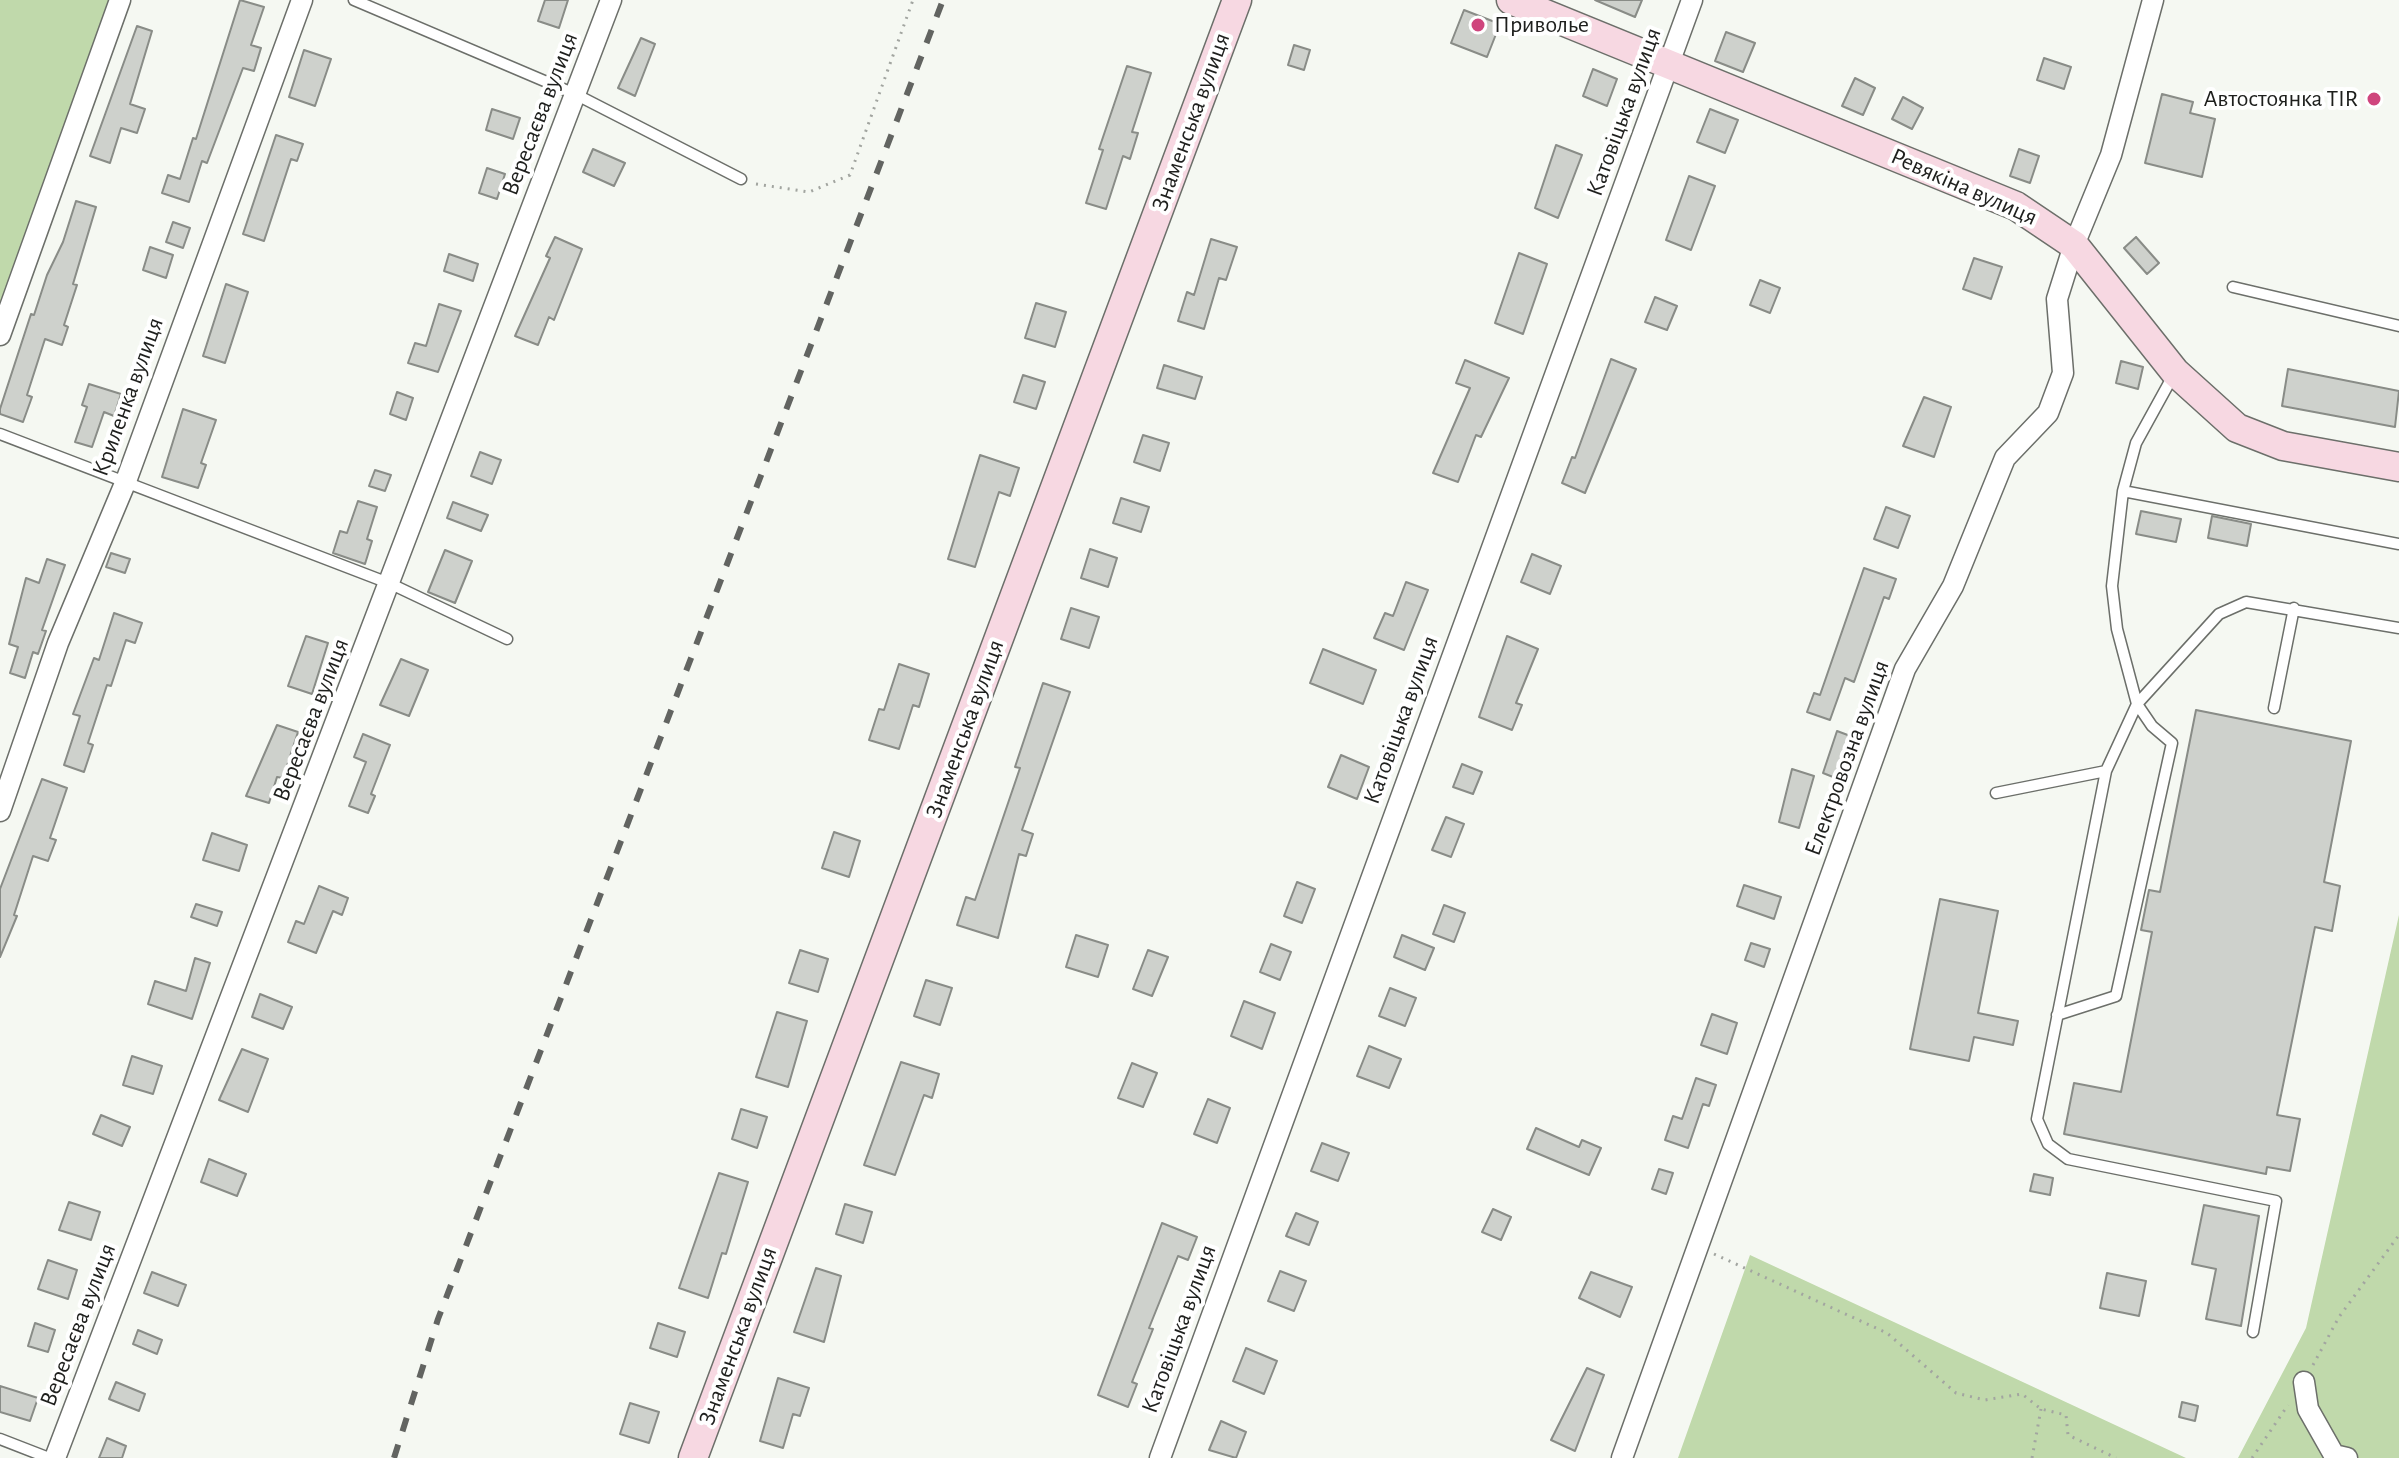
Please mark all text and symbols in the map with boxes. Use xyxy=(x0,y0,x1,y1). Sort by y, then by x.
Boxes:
place label: Приволье xyxy=(1494,11,1589,39)
marker: Приволье xyxy=(1469,16,1487,34)
street label: Катовіцька вулиця xyxy=(1580,24,1668,200)
street label: Вересаєва вулиця xyxy=(496,28,584,200)
street label: Знаменська вулиця xyxy=(1145,29,1237,215)
place label: Автостоянка TIR xyxy=(2203,85,2358,113)
marker: Автостоянка TIR xyxy=(2365,90,2383,108)
street label: Ревякіна вулиця xyxy=(1886,142,2042,232)
street label: Криленка вулиця xyxy=(86,314,170,480)
street label: Катовіцька вулиця xyxy=(1357,632,1445,808)
street label: Вересаєва вулиця xyxy=(267,634,355,806)
street label: Знаменська вулиця xyxy=(919,636,1011,822)
street label: Електровозна вулиця xyxy=(1798,656,1896,860)
street label: Вересаєва вулиця xyxy=(34,1239,122,1411)
street label: Катовіцька вулиця xyxy=(1135,1241,1223,1417)
street label: Знаменська вулиця xyxy=(692,1243,784,1429)

